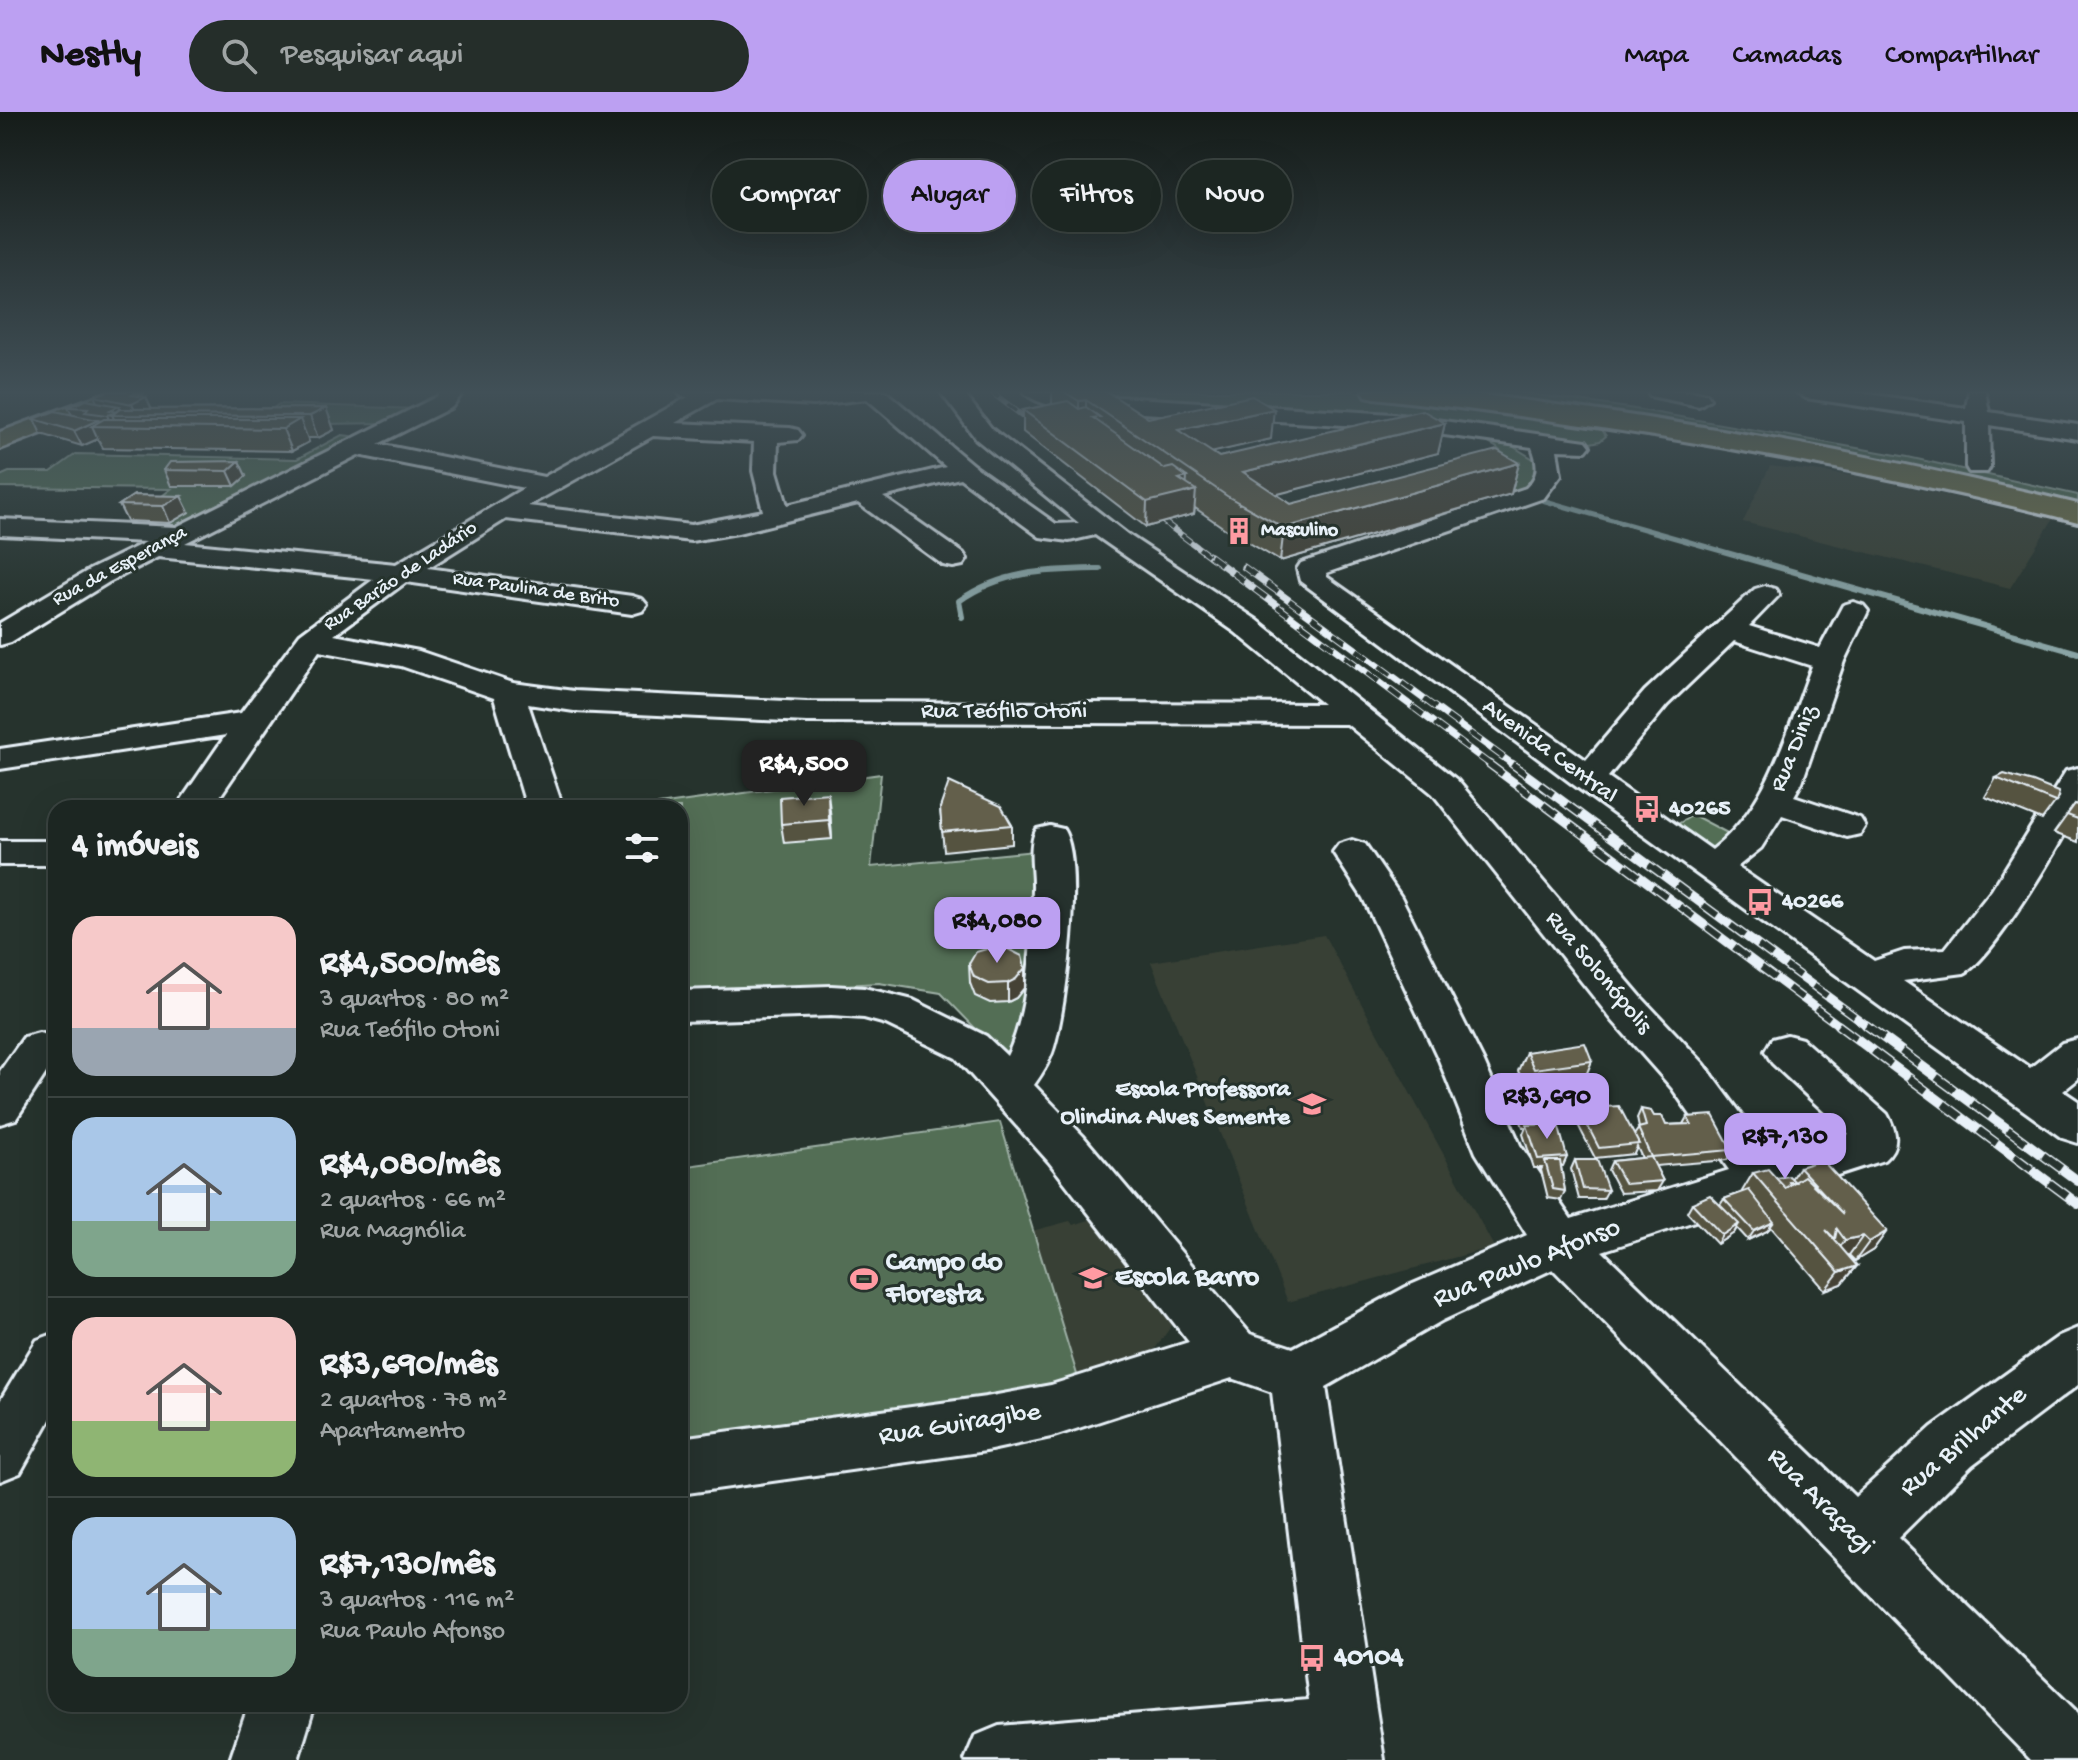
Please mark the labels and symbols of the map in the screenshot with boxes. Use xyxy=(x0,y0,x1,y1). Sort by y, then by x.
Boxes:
building icon: Masculino xyxy=(1224,516,1254,546)
street label: Rua Barão de Ladário xyxy=(320,517,482,637)
place label: Masculino xyxy=(1261,520,1339,543)
street label: Rua da Esperança xyxy=(49,521,192,612)
street label: Rua Paulina de Brito xyxy=(451,568,621,614)
street label: Avenida Central xyxy=(1476,693,1622,811)
street label: Rua Teófilo Otoni xyxy=(921,698,1087,727)
street label: Rua Diniz xyxy=(1765,700,1826,797)
pin: R$4,500 xyxy=(730,740,878,808)
bus stop icon: 40265 xyxy=(1632,794,1662,824)
place label: 40265 xyxy=(1668,795,1731,824)
bus stop icon: 40266 xyxy=(1745,887,1775,917)
place label: 40266 xyxy=(1781,888,1844,917)
pin: R$4,080 xyxy=(923,897,1071,965)
street label: Rua Solonópolis xyxy=(1538,906,1659,1041)
pin: R$3,690 xyxy=(1473,1073,1621,1141)
place label: Escola Professora Olindina Alves Semente xyxy=(1061,1076,1292,1133)
school or university icon: Escola Professora Olindina Alves Semente xyxy=(1297,1089,1327,1119)
pin: R$7,130 xyxy=(1711,1113,1859,1181)
street label: Rua Paulo Afonso xyxy=(1428,1211,1626,1317)
place label: Campo do Floresta xyxy=(885,1247,1003,1312)
place label: Escola Barro xyxy=(1115,1262,1260,1295)
school or university icon: Escola Barro xyxy=(1078,1263,1108,1293)
sports icon: Campo do Floresta xyxy=(849,1264,879,1294)
street label: Rua Brilhante xyxy=(1894,1379,2035,1505)
street label: Rua Guiragibe xyxy=(877,1396,1044,1454)
street label: Rua Araçagi xyxy=(1759,1441,1881,1563)
place label: 40104 xyxy=(1333,1642,1404,1675)
bus stop icon: 40104 xyxy=(1297,1643,1327,1673)

